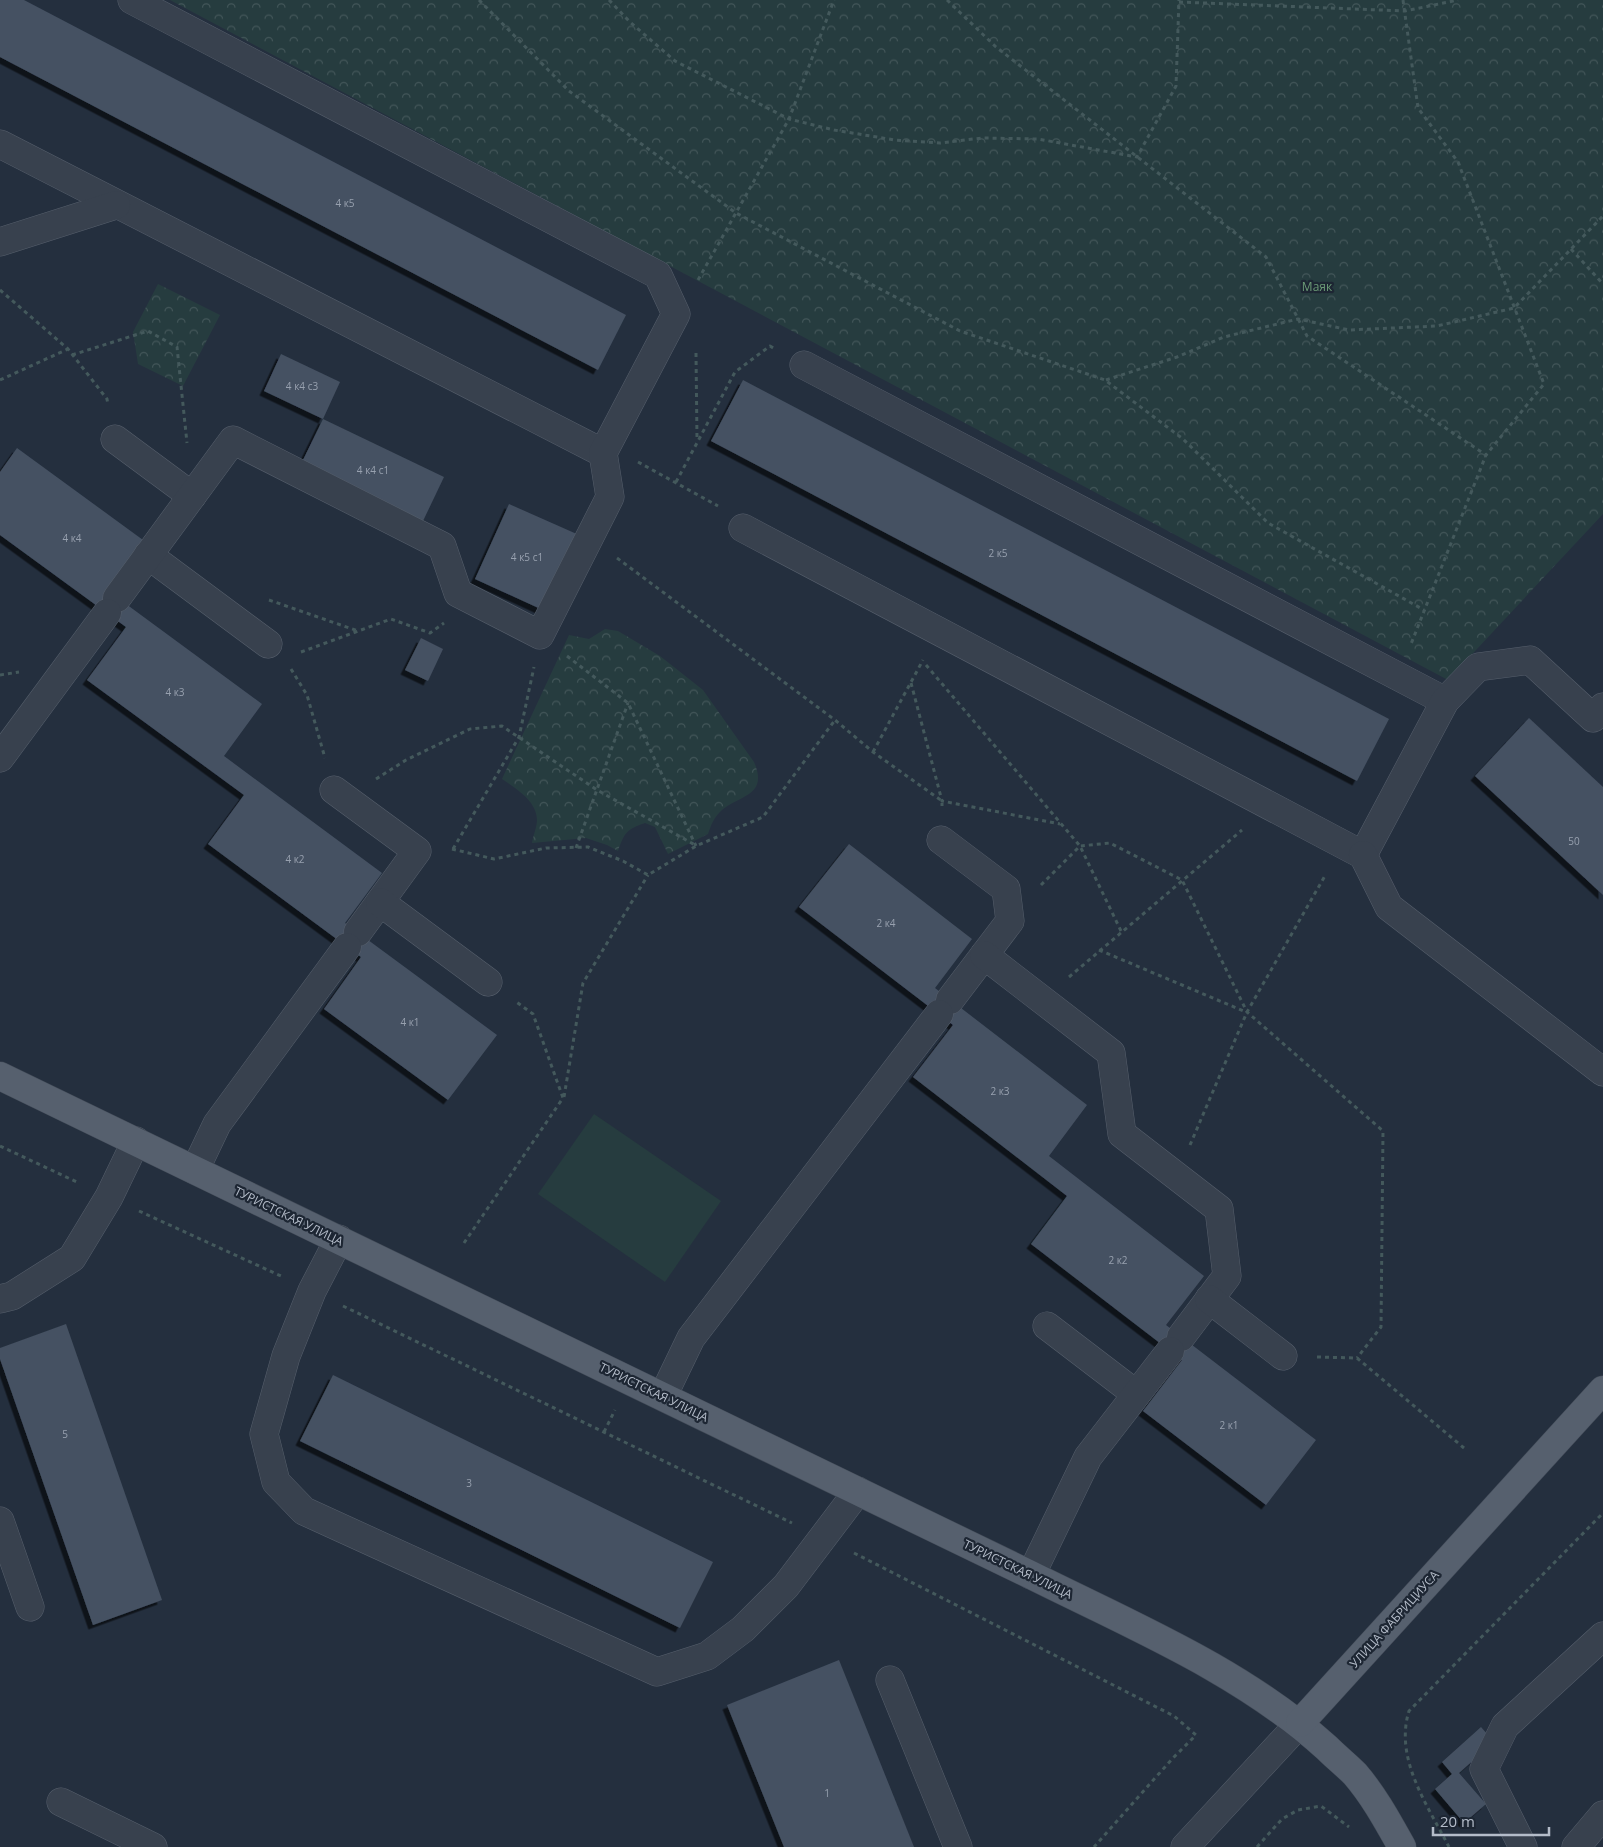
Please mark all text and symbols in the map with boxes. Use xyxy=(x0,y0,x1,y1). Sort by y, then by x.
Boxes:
house number: 4 к5 xyxy=(335,196,355,210)
park label: Маяк xyxy=(1302,278,1333,295)
house number: 4 к4 с3 xyxy=(286,379,318,393)
house number: 4 к4 с1 xyxy=(357,463,389,477)
house number: 4 к4 xyxy=(62,531,82,545)
house number: 2 к5 xyxy=(988,546,1008,560)
house number: 4 к5 с1 xyxy=(511,550,543,564)
house number: 4 к3 xyxy=(165,685,185,699)
house number: 50 xyxy=(1568,834,1580,848)
house number: 4 к2 xyxy=(285,852,305,866)
house number: 2 к4 xyxy=(876,916,896,930)
house number: 4 к1 xyxy=(400,1015,420,1029)
house number: 2 к3 xyxy=(990,1084,1010,1098)
street label: ТУРИСТСКАЯ УЛИЦА xyxy=(232,1182,347,1250)
house number: 2 к2 xyxy=(1108,1253,1128,1267)
street label: ТУРИСТСКАЯ УЛИЦА xyxy=(597,1358,712,1426)
house number: 2 к1 xyxy=(1219,1418,1239,1432)
house number: 5 xyxy=(62,1427,68,1441)
house number: 3 xyxy=(466,1476,472,1490)
street label: ТУРИСТСКАЯ УЛИЦА xyxy=(961,1535,1076,1603)
street label: УЛИЦА ФАБРИЦИУСА xyxy=(1346,1566,1443,1671)
house number: 1 xyxy=(824,1786,830,1800)
scale bar xyxy=(1433,1804,1549,1836)
text: 20 m xyxy=(1440,1811,1475,1831)

